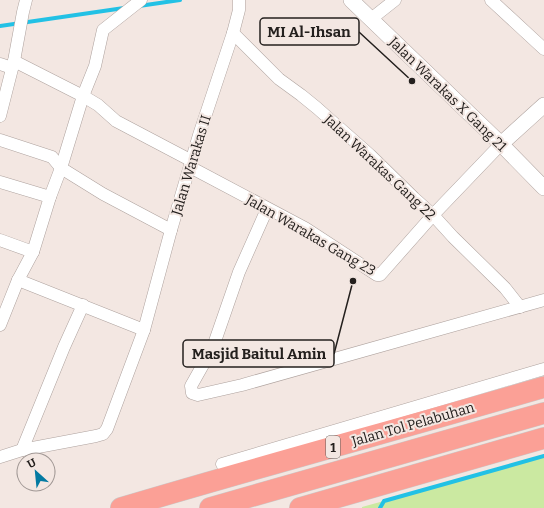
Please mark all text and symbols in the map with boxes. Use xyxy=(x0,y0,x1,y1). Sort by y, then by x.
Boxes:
callout: MI Al-Ihsan xyxy=(260,18,359,45)
text: MI Al-Ihsan xyxy=(267,23,351,41)
street label: Jalan Warakas X Gang 21 xyxy=(384,33,510,155)
street label: Jalan Warakas Gang 22 xyxy=(320,110,439,224)
street label: Jalan Warakas II xyxy=(168,113,215,218)
street label: Jalan Warakas Gang 23 xyxy=(242,191,379,280)
callout: Masjid Baitul Amin xyxy=(183,340,334,367)
text: Masjid Baitul Amin xyxy=(192,345,327,363)
street label: Jalan Tol Pelabuhan xyxy=(349,399,477,450)
road number: 1 xyxy=(326,436,340,458)
north arrow xyxy=(16,452,56,492)
text: U xyxy=(25,456,38,471)

